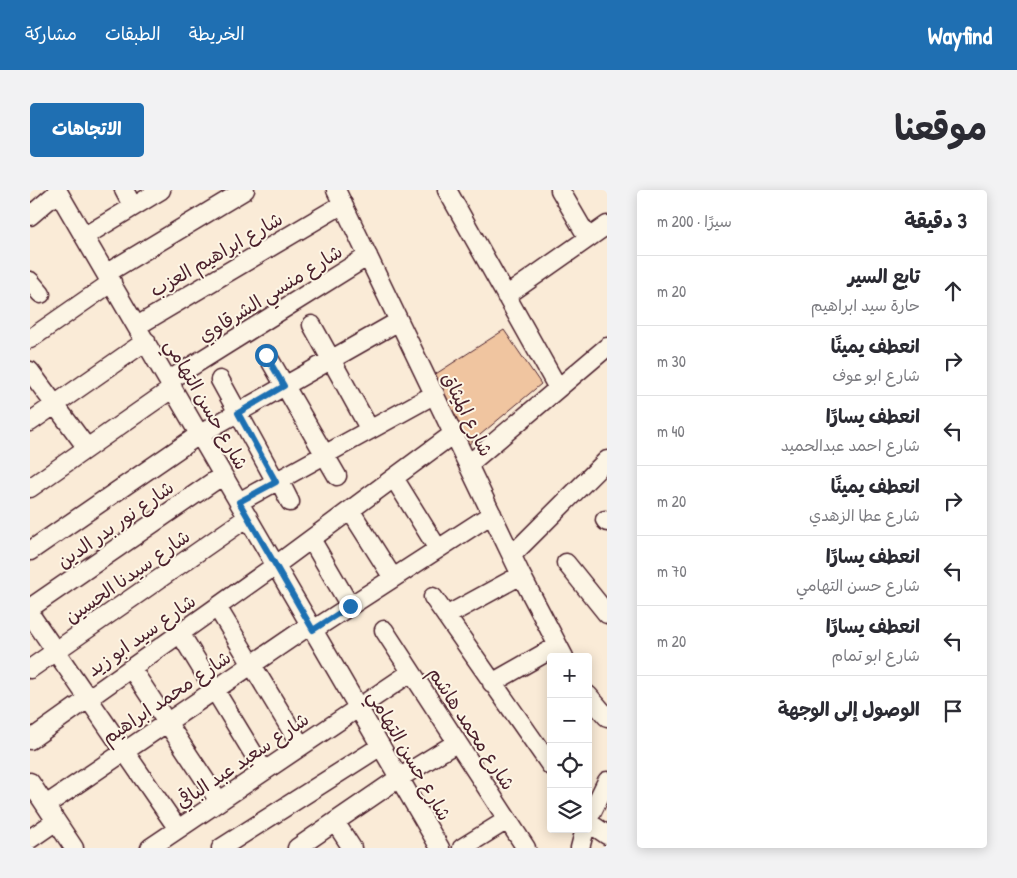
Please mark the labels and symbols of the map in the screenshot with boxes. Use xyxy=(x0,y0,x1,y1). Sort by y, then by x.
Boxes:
street label: شارع ابراهيم العزب xyxy=(145,205,288,304)
street label: شارع منسي الشرقاوي xyxy=(193,238,349,351)
street label: شارع حسن التهامي xyxy=(155,334,255,476)
route start xyxy=(255,344,278,367)
street label: شارع الميثاق xyxy=(435,367,500,461)
street label: شارع نور بدر الدين xyxy=(51,474,179,575)
street label: شارع سيدنا الحسين xyxy=(59,523,196,630)
street label: شارع سيد ابو زيد xyxy=(81,588,201,683)
route end xyxy=(339,595,362,618)
street label: شارع محمد ابراهيم xyxy=(96,644,237,752)
street label: شارع محمد هاشم xyxy=(421,661,522,796)
street label: شارع حسن التهامي xyxy=(358,685,458,827)
street label: شارع سعيد عبد الباقي xyxy=(170,706,314,815)

